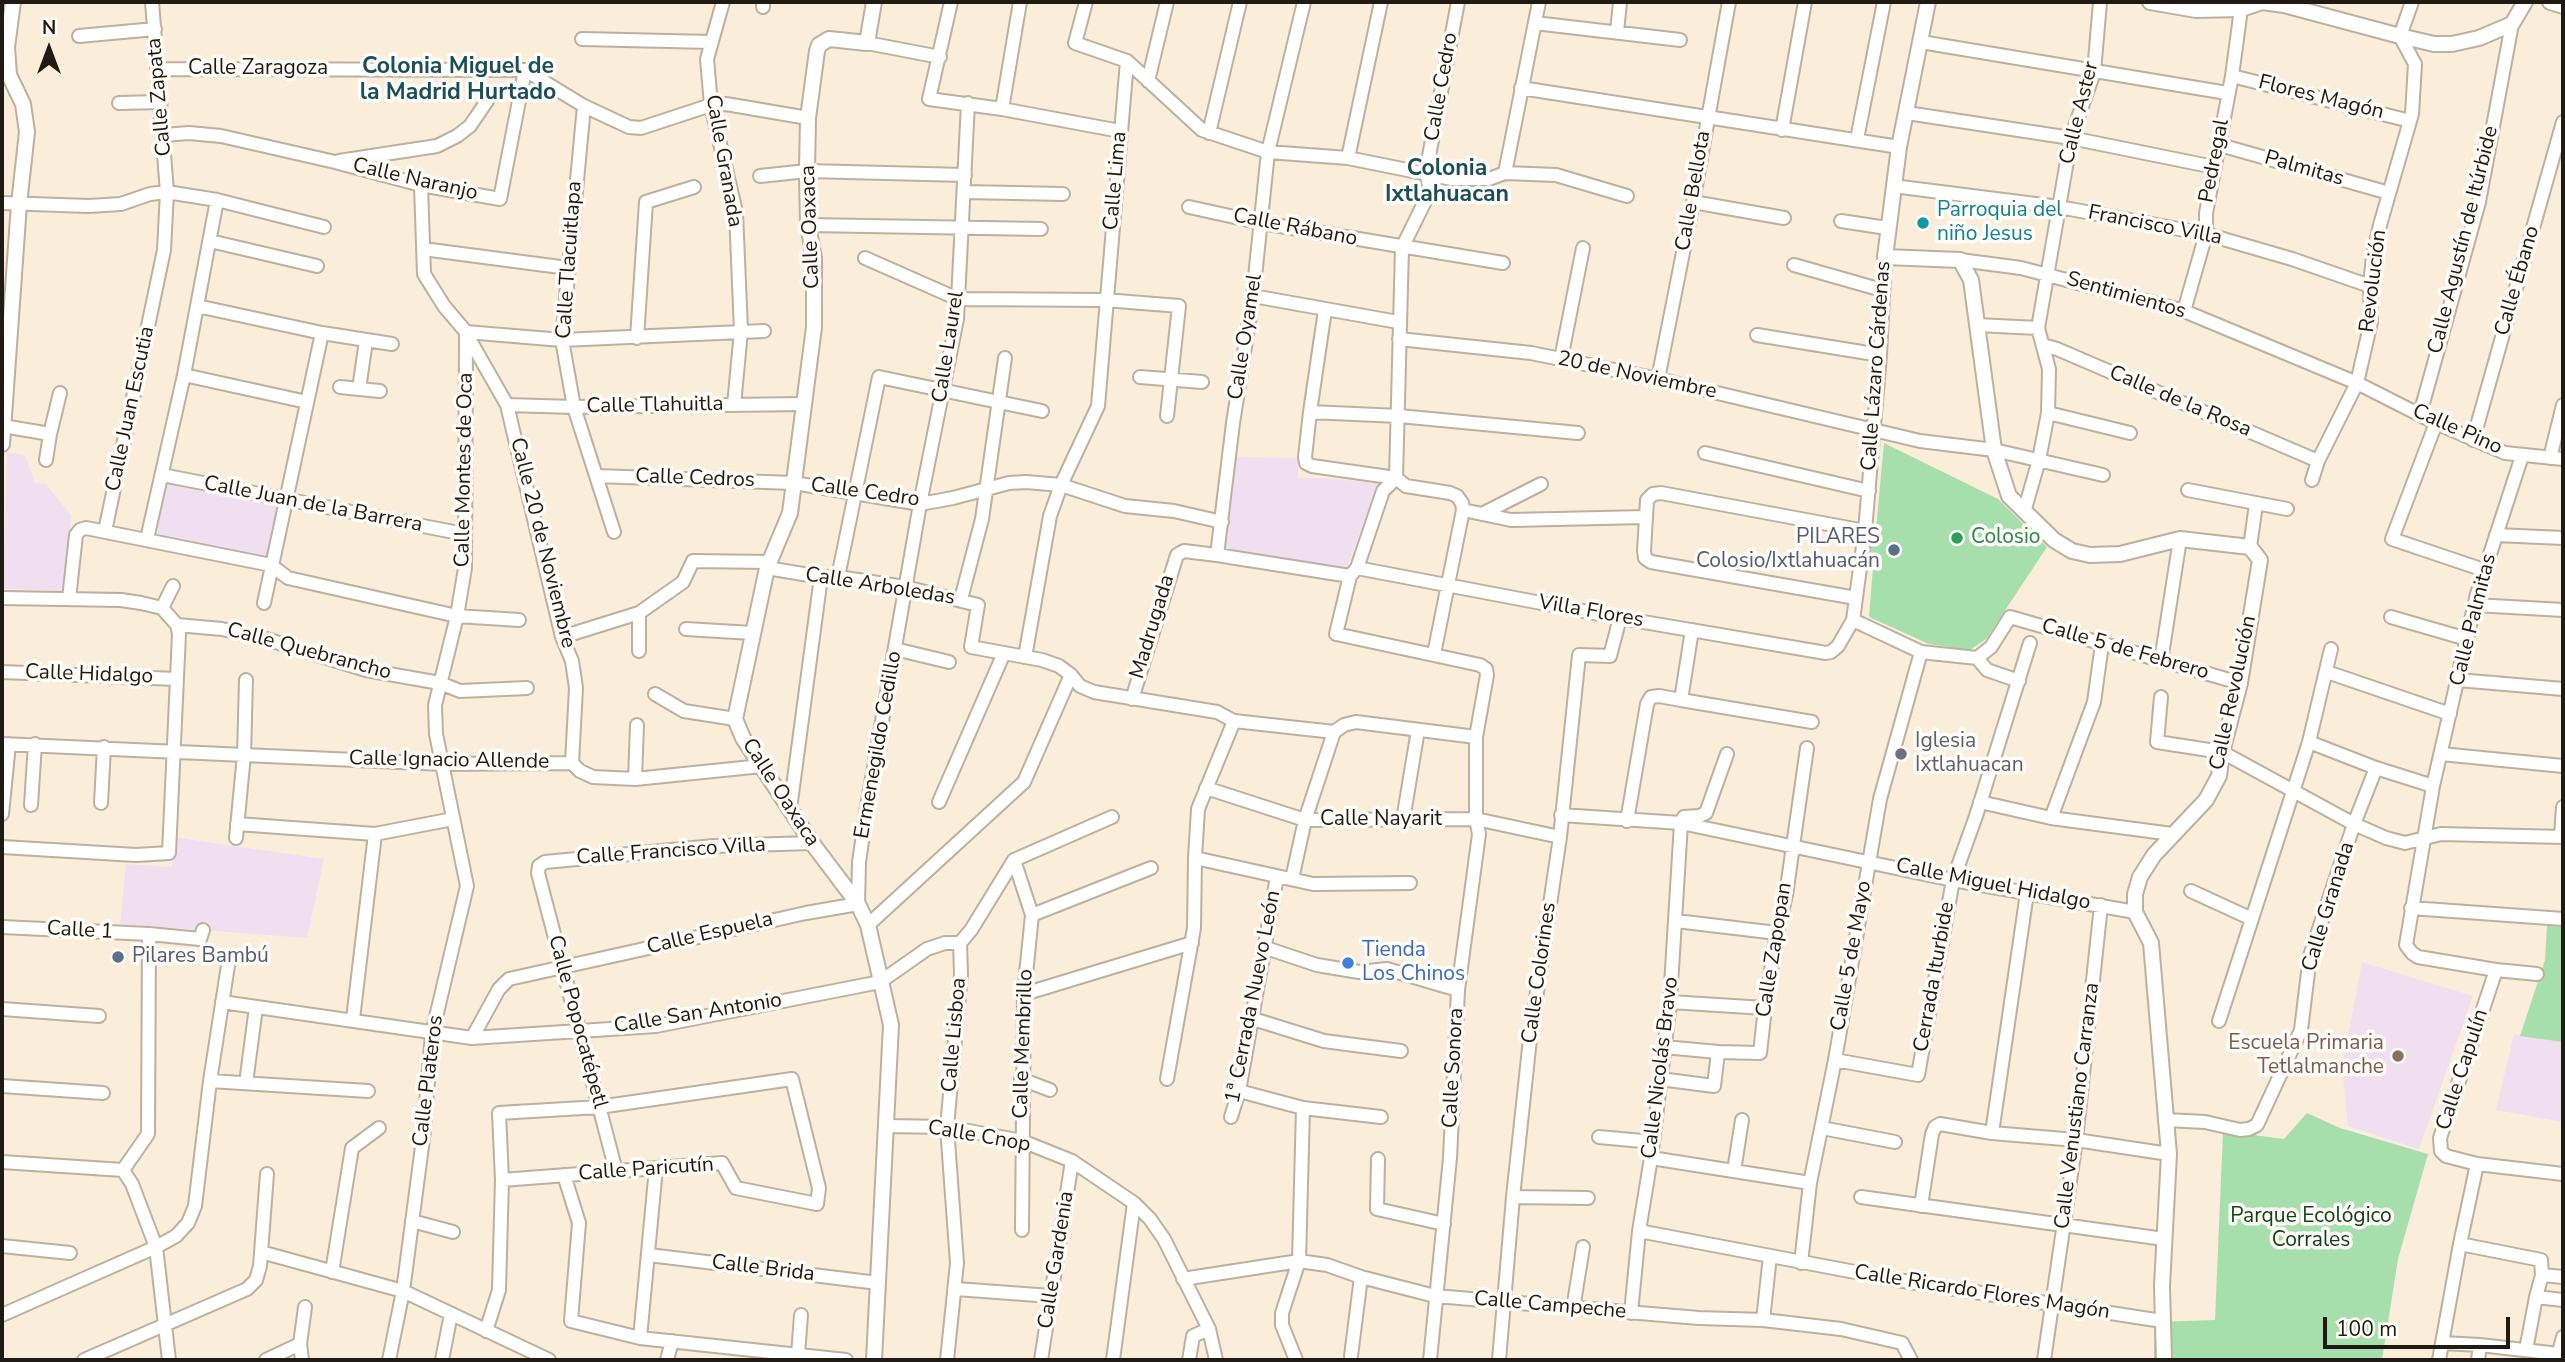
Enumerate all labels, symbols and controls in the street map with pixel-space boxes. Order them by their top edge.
north arrow [14,14,84,84]
text: N [42,15,56,41]
street label: Calle Cedro [1420,31,1464,143]
street label: Calle Zapata [142,37,178,157]
district label: Colonia Miguel de la Madrid Hurtado [360,53,556,107]
street label: Calle Zaragoza [188,56,328,82]
street label: Calle Aster [2055,59,2105,167]
street label: Flores Magón [2256,70,2386,126]
street label: Calle Granada [699,93,747,229]
street label: Pedregal [2195,117,2235,205]
street label: Calle Agustín de Itúrbide [2423,123,2505,357]
street label: Calle Bellota [1671,129,1717,253]
street label: Calle Lima [1099,130,1133,232]
street label: Palmitas [2261,146,2347,192]
street label: Calle Naranjo [350,153,480,207]
district label: Colonia Ixtlahuacan [1385,155,1509,209]
street label: Calle Oaxaca [796,165,826,289]
street label: Calle Tlacuitlapa [552,180,588,340]
place label: Parroquia del niño Jesus [1937,198,2063,248]
street label: Francisco Villa [2086,201,2224,251]
street label: Calle Rábano [1231,204,1359,252]
marker: Parroquia del niño Jesus [1915,215,1931,231]
street label: Calle Ébano [2490,223,2546,339]
street label: Revolución [2355,228,2393,334]
street label: Calle Lázaro Cárdenas [1857,260,1897,472]
street label: Sentimientos [2063,267,2189,325]
street label: Calle Oyamel [1224,272,1268,402]
street label: Calle Laurel [928,289,970,405]
street label: Calle Juan Escutia [101,324,161,494]
street label: 20 de Noviembre [1555,347,1719,405]
street label: Calle de la Rosa [2105,361,2255,443]
street label: Calle Montes de Oca [451,372,479,568]
street label: Calle Tlahuitla [586,392,724,420]
street label: Calle Pino [2408,399,2506,461]
street label: Calle 20 de Noviembre [504,435,580,651]
street label: Calle Cedros [635,464,755,494]
street label: Calle Juan de la Barrera [201,471,425,539]
street label: Calle Cedro [809,473,921,513]
place label: PILARES Colosio/Ixtlahuacán [1696,525,1880,575]
place label: Colosio [1971,525,2041,551]
marker: Colosio [1949,530,1965,546]
marker: PILARES Colosio/Ixtlahuacán [1886,542,1902,558]
street label: Calle Palmitas [2445,551,2503,689]
street label: Calle Arboledas [803,563,957,611]
street label: Madrugada [1125,572,1181,682]
street label: Villa Flores [1536,590,1646,634]
street label: Calle 5 de Febrero [2038,614,2212,686]
street label: Calle Revolución [2205,614,2263,772]
street label: Calle Quebrancho [224,618,394,686]
street label: Ermenegildo Cedillo [850,649,908,841]
street label: Calle Hidalgo [25,660,153,690]
place label: Iglesia Ixtlahuacan [1915,729,2024,779]
street label: Calle Oaxaca [736,734,824,852]
marker: Iglesia Ixtlahuacan [1893,746,1909,762]
street label: Calle Ignacio Allende [349,747,549,775]
street label: Calle Nayarit [1320,807,1442,833]
street label: Calle Francisco Villa [575,833,767,871]
street label: Calle Granada [2297,839,2361,975]
street label: Calle Miguel Hidalgo [1893,854,2093,916]
street label: Calle 5 de Mayo [1826,879,1878,1033]
street label: Calle Zapopan [1752,881,1798,1019]
street label: 1ª Cerrada Nuevo León [1221,888,1287,1106]
street label: Cerrada Iturbide [1909,900,1961,1054]
street label: Calle Colorines [1518,901,1562,1045]
street label: Calle Espuela [645,907,775,961]
street label: Calle 1 [46,917,114,945]
street label: Calle Popocatépetl [542,933,612,1111]
place label: Tienda Los Chinos [1362,938,1465,988]
place label: Pilares Bambú [132,944,269,970]
marker: Pilares Bambú [110,949,126,965]
marker: Tienda Los Chinos [1340,955,1356,971]
street label: Calle Membrillo [1009,969,1039,1119]
street label: Calle Nicolás Bravo [1637,976,1685,1160]
street label: Calle Lisboa [937,977,973,1093]
street label: Calle Venustiano Carranza [2050,981,2106,1231]
street label: Calle San Antonio [612,988,784,1040]
street label: Calle Capulín [2432,1006,2494,1134]
street label: Calle Sonora [1438,1007,1470,1129]
street label: Calle Plateros [408,1014,450,1148]
place label: Escuela Primaria Tetlalmanche [2228,1031,2384,1081]
marker: Escuela Primaria Tetlalmanche [2390,1048,2406,1064]
street label: Calle Cnop [926,1116,1032,1158]
street label: Calle Paricutín [577,1153,715,1187]
street label: Calle Gardenia [1034,1189,1080,1331]
park label: Parque Ecológico Corrales [2230,1204,2392,1254]
street label: Calle Brida [710,1250,816,1288]
street label: Calle Ricardo Flores Magón [1852,1260,2112,1326]
street label: Calle Campeche [1473,1287,1627,1325]
scale bar [2327,1302,2514,1346]
text: 100 m [2336,1315,2397,1343]

